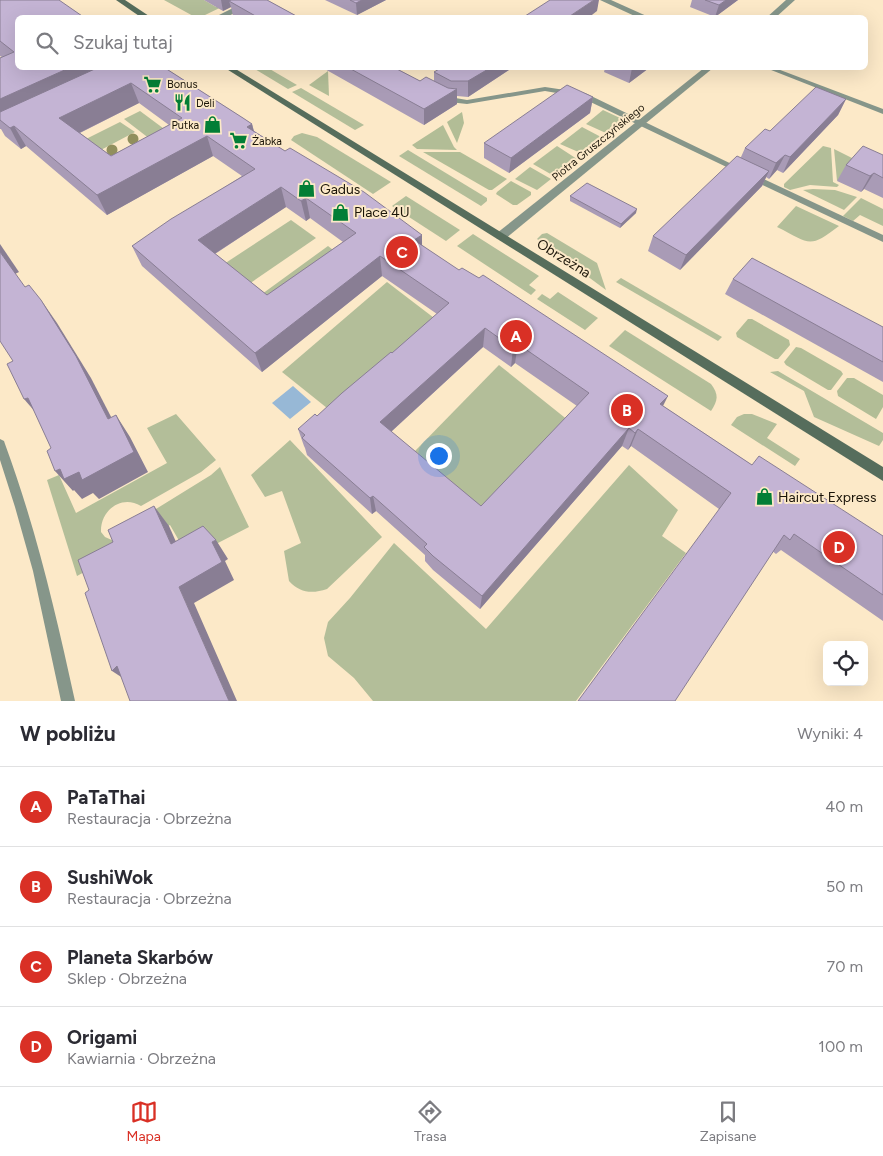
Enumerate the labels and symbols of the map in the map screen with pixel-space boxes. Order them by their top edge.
supermarket icon: Bonus [143,74,163,94]
place label: Bonus [167,78,198,91]
restaurant icon: Deli [172,93,192,113]
place label: Deli [196,97,215,110]
street label: Piotra Gruszczyńskiego [549,101,647,184]
shop icon: Putka [203,115,223,135]
place label: Putka [172,119,199,132]
supermarket icon: Żabka [228,131,248,151]
place label: Żabka [252,135,282,148]
shop icon: Gadus [296,179,316,199]
place label: Gadus [320,181,360,198]
shop icon: Place 4U [330,202,350,222]
place label: Place 4U [354,204,410,221]
pin: C [386,233,418,271]
street label: Obrzeżna [534,235,594,282]
pin: A [500,317,532,355]
pin: B [611,391,643,429]
your location [426,443,452,469]
shop icon: Haircut Express [754,487,774,507]
place label: Haircut Express [778,489,876,506]
pin: D [823,528,855,566]

